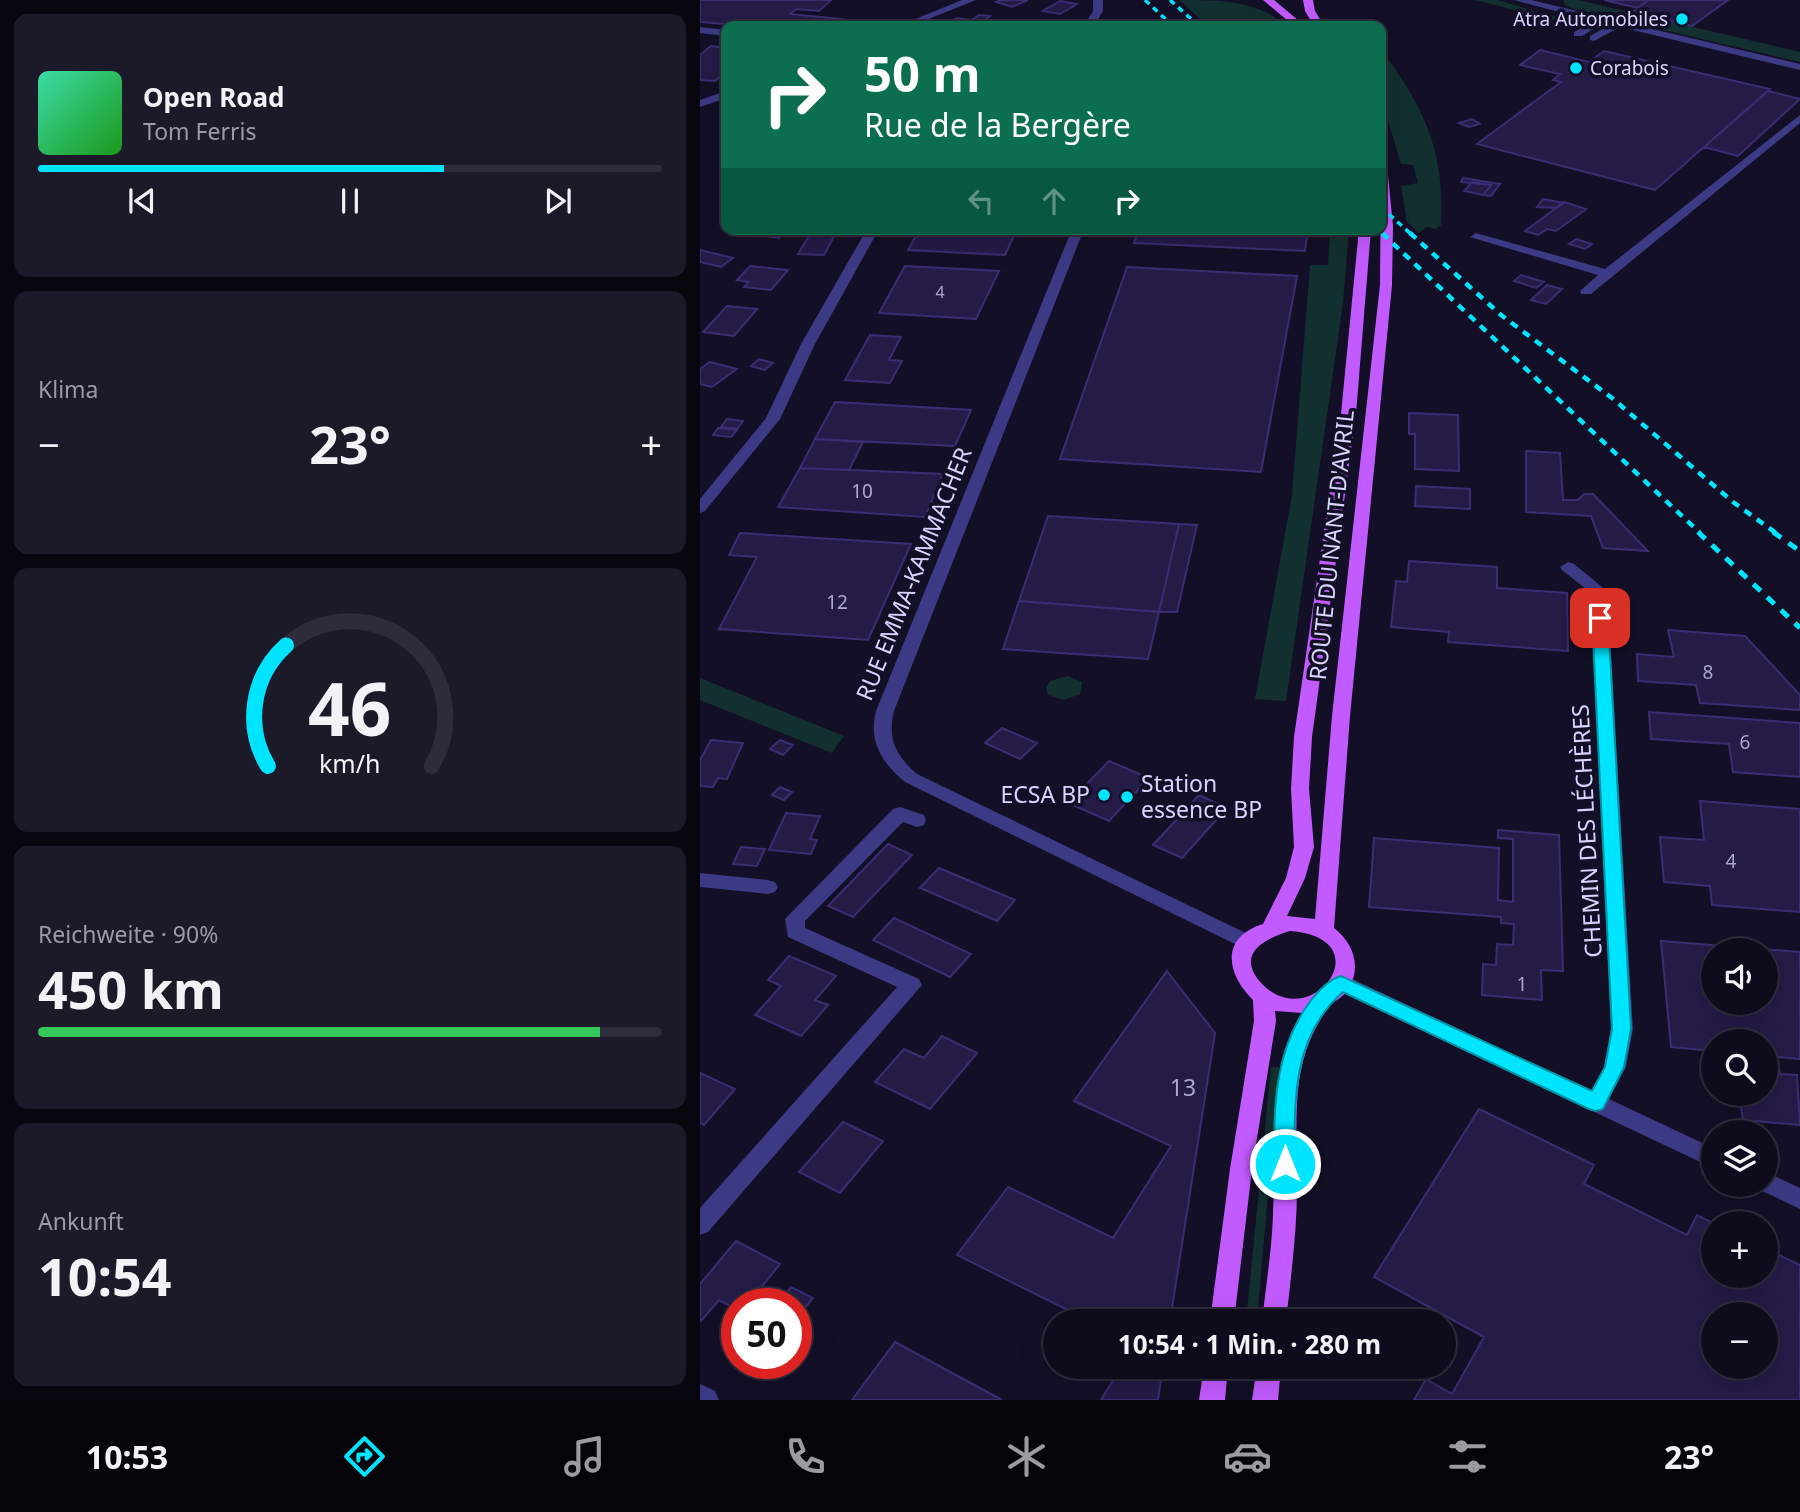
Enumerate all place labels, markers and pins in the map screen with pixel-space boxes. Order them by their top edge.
place label: Atra Automobiles [1513,6,1668,32]
marker: Atra Automobiles [1674,11,1690,27]
place label: Corabois [1590,55,1669,81]
marker: Corabois [1568,60,1584,76]
pin [1570,588,1630,648]
place label: Station essence BP [1141,767,1262,825]
place label: ECSA BP [1001,778,1090,810]
marker: ECSA BP [1096,787,1112,803]
marker: Station essence BP [1119,789,1135,805]

